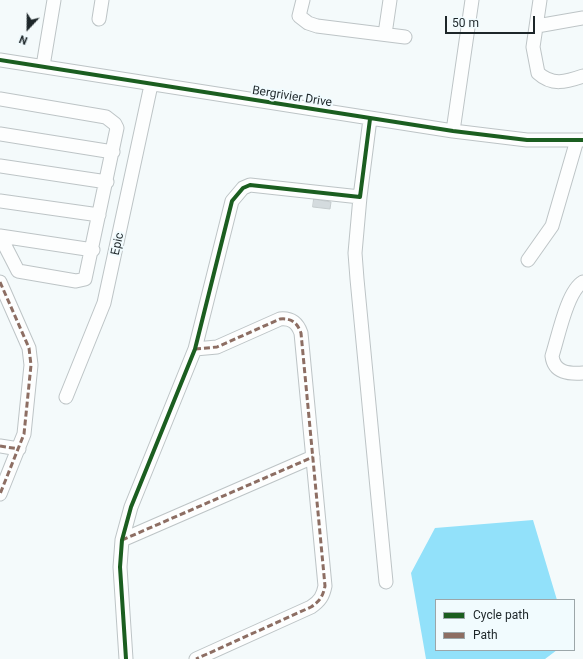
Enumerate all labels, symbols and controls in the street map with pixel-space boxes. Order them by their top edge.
north arrow [8,8,48,48]
scale bar [447,8,537,34]
text: 50 m [452,16,479,30]
text: N [17,32,29,47]
street label: Bergrivier Drive [251,84,333,110]
street label: Epic [109,231,127,257]
legend [435,599,575,651]
text: Cycle path [473,608,529,622]
text: Path [473,628,498,642]

